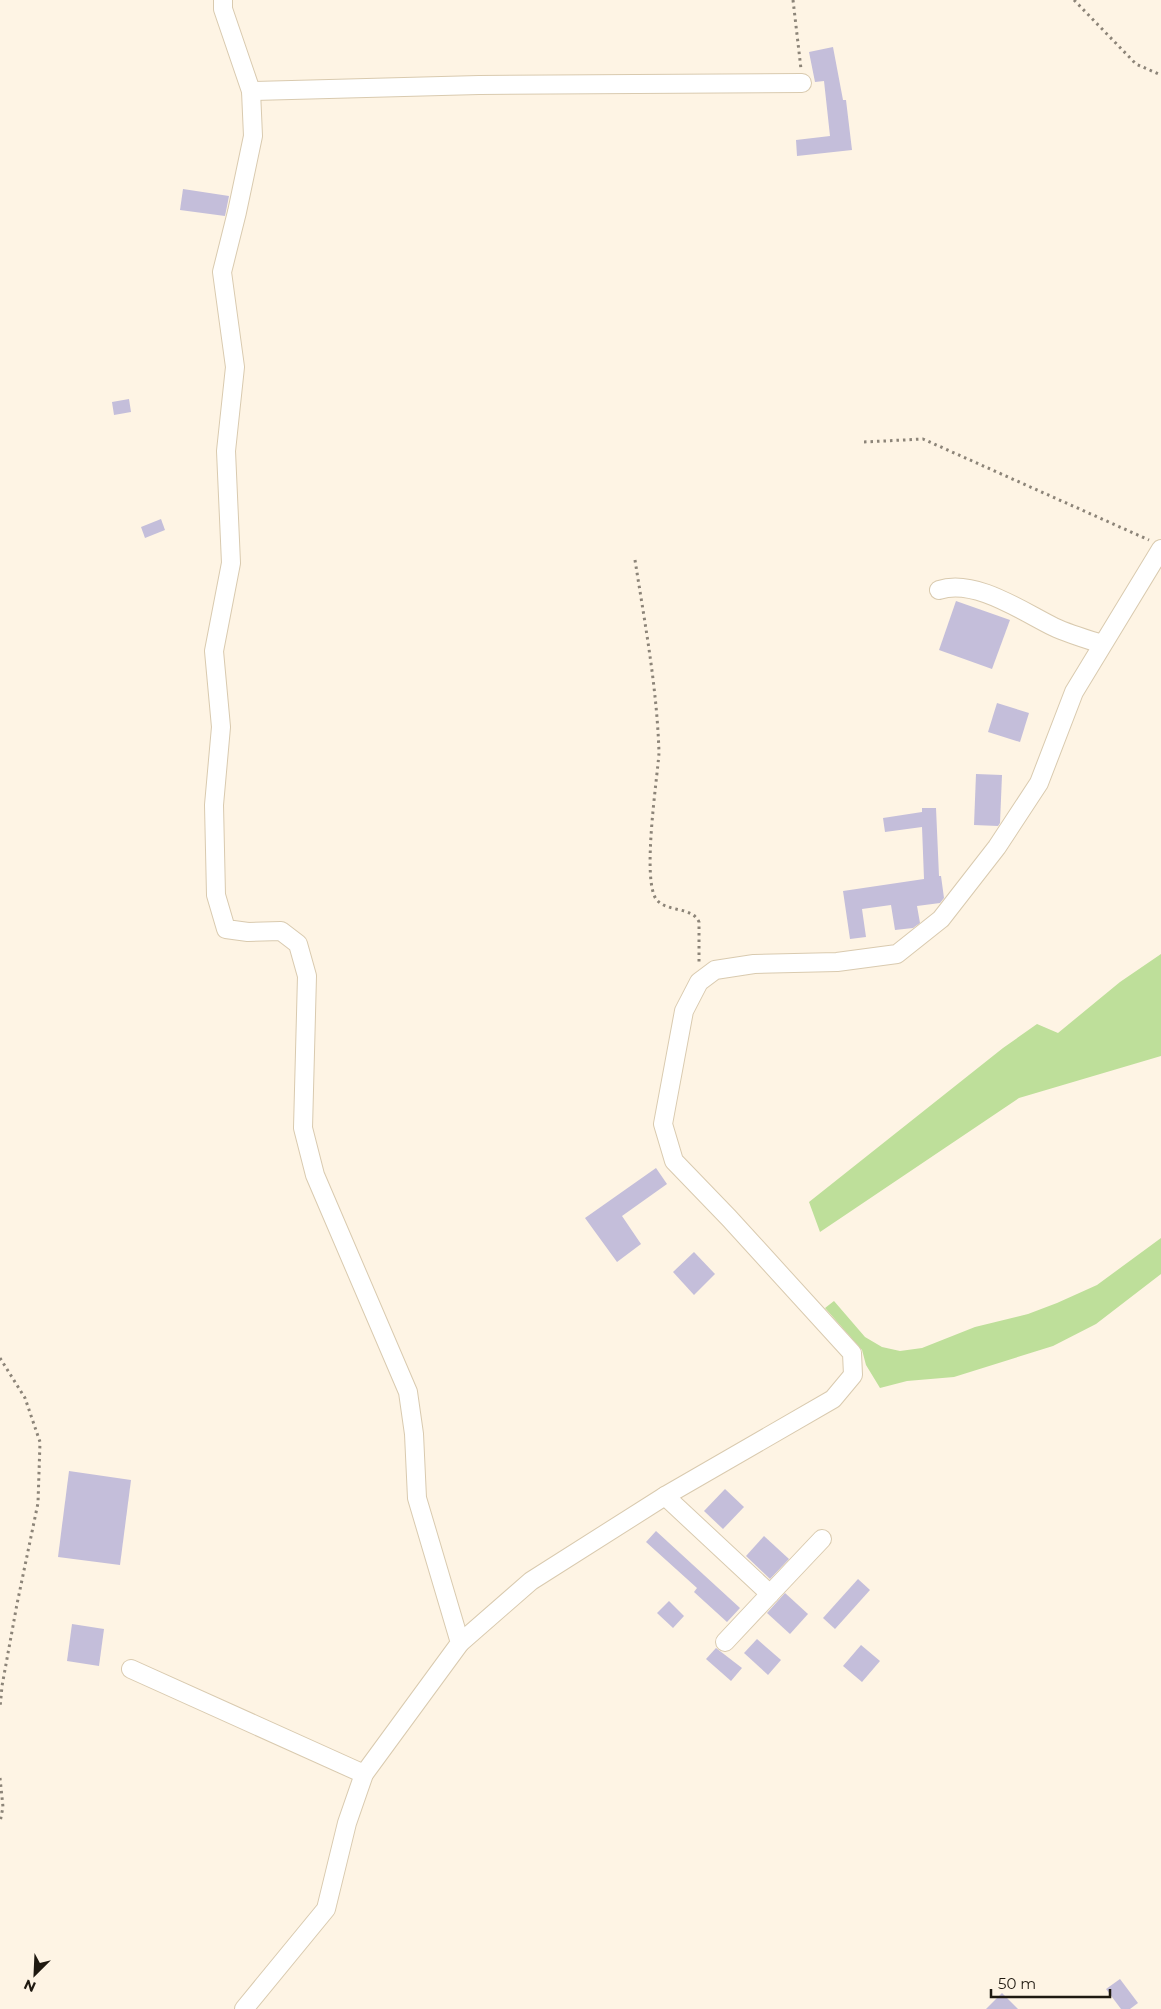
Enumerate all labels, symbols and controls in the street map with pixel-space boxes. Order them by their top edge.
north arrow [10,1949,60,1999]
scale bar [991,1966,1110,1998]
text: 50 m [998,1974,1036,1993]
text: N [21,1975,39,1996]

